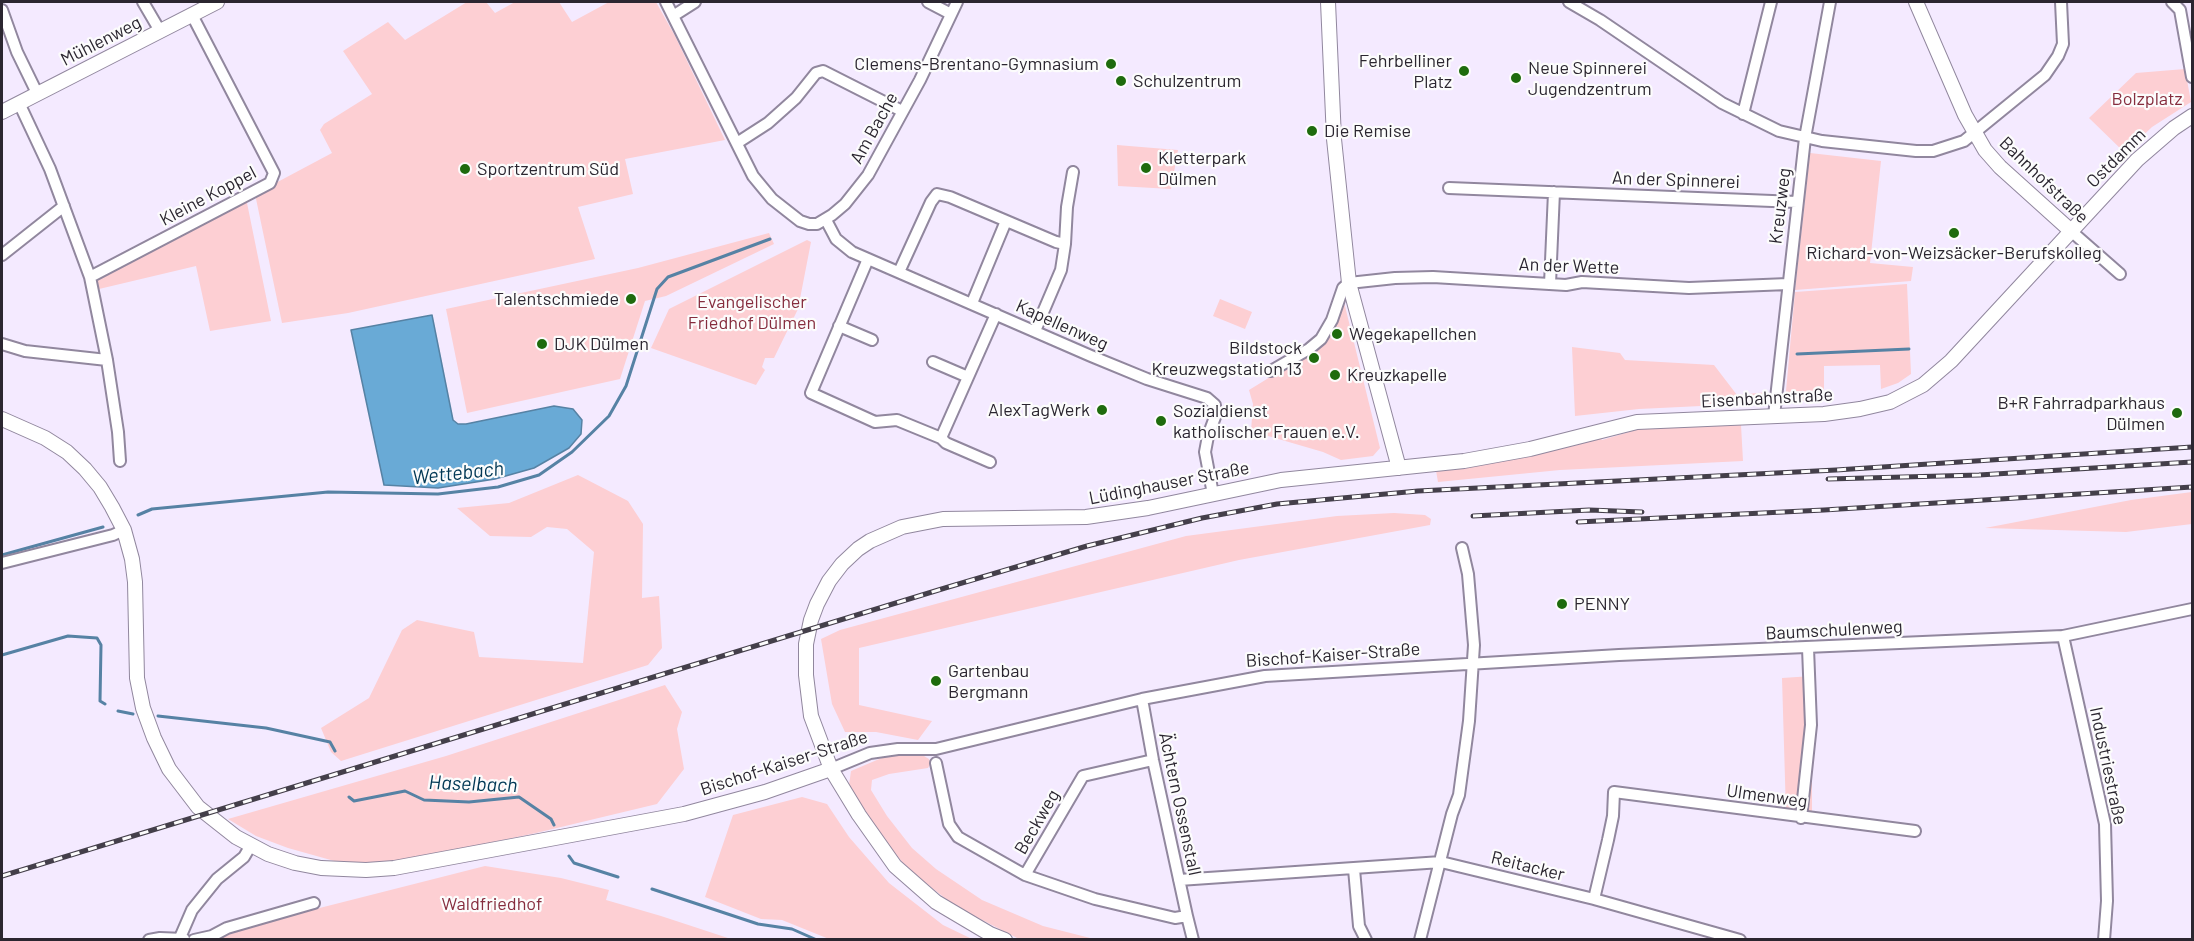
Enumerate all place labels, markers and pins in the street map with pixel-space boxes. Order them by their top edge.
place label: Fehrbelliner Platz [1359,50,1452,92]
place label: Clemens-Brentano-Gymnasium [854,53,1099,75]
marker: Clemens-Brentano-Gymnasium [1104,57,1118,71]
place label: Neue Spinnerei Jugendzentrum [1528,57,1652,100]
marker: Fehrbelliner Platz [1457,64,1471,78]
place label: Schulzentrum [1133,70,1241,92]
marker: Neue Spinnerei Jugendzentrum [1509,71,1523,85]
marker: Schulzentrum [1114,74,1128,88]
place label: Die Remise [1324,120,1411,142]
marker: Die Remise [1305,124,1319,138]
place label: Kletterpark Dülmen [1158,147,1246,190]
place label: Sportzentrum Süd [477,158,619,180]
marker: Kletterpark Dülmen [1139,161,1153,175]
marker: Sportzentrum Süd [458,162,472,176]
marker: Richard-von-Weizsäcker-Berufskolleg [1947,226,1961,240]
place label: Richard-von-Weizsäcker-Berufskolleg [1806,242,2102,264]
place label: Talentschmiede [494,288,619,310]
marker: Talentschmiede [624,292,638,306]
place label: Wegekapellchen [1349,323,1477,345]
marker: Wegekapellchen [1330,327,1344,341]
place label: DJK Dülmen [554,333,649,355]
marker: DJK Dülmen [535,337,549,351]
place label: Bildstock Kreuzwegstation 13 [1151,337,1302,380]
marker: Bildstock Kreuzwegstation 13 [1307,351,1321,365]
place label: Kreuzkapelle [1347,364,1447,386]
marker: Kreuzkapelle [1328,368,1342,382]
place label: B+R Fahrradparkhaus Dülmen [1998,392,2165,434]
place label: AlexTagWerk [988,399,1090,421]
place label: Sozialdienst katholischer Frauen e.V. [1173,400,1360,442]
marker: AlexTagWerk [1095,403,1109,417]
marker: B+R Fahrradparkhaus Dülmen [2170,406,2184,420]
marker: Sozialdienst katholischer Frauen e.V. [1154,414,1168,428]
place label: PENNY [1574,593,1630,615]
marker: PENNY [1555,597,1569,611]
place label: Gartenbau Bergmann [948,660,1029,702]
marker: Gartenbau Bergmann [929,674,943,688]

